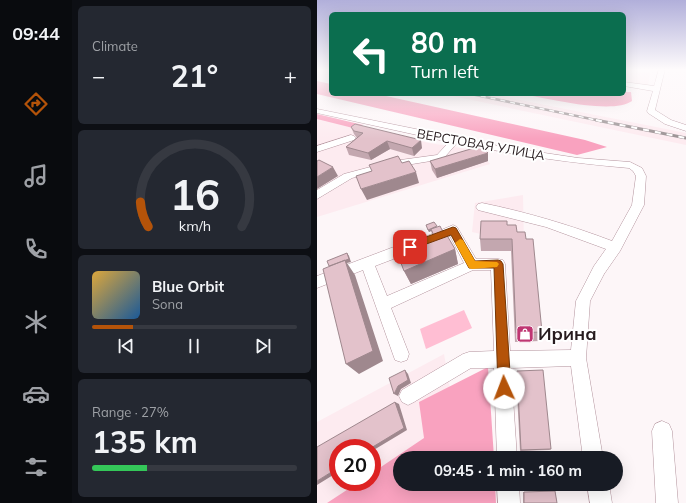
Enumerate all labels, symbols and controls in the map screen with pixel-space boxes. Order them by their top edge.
text: 09:44 [12,22,60,45]
text: 80 m [411,25,477,60]
icon: left [345,28,397,80]
text: Climate [92,38,138,54]
text: 21° [171,57,218,95]
text: Turn left [411,60,479,83]
text: − [92,62,105,90]
text: + [284,62,297,90]
icon: directions [22,90,50,118]
street label: ВЕРСТОВАЯ УЛИЦА [416,125,547,163]
icon: music [22,162,50,190]
text: 16 [170,168,219,220]
text: km/h [178,217,211,235]
pin [393,230,427,264]
icon: phone [22,235,50,263]
icon: arrive [399,236,421,258]
text: Blue Orbit [152,277,224,296]
text: Sona [152,296,183,312]
icon: climate [22,308,50,336]
place label: Ирина [538,322,597,345]
shop icon: Ирина [515,324,535,344]
icon: previous [115,335,137,357]
icon: pause [183,335,205,357]
icon: next [252,335,274,357]
position arrow [483,367,525,409]
icon: car [22,380,50,408]
text: Range · 27% [92,404,169,420]
text: 135 km [92,423,198,461]
speed limit sign: 20 [329,439,381,491]
icon: filters [22,453,50,481]
text: 09:45 · 1 min · 160 m [434,461,582,480]

